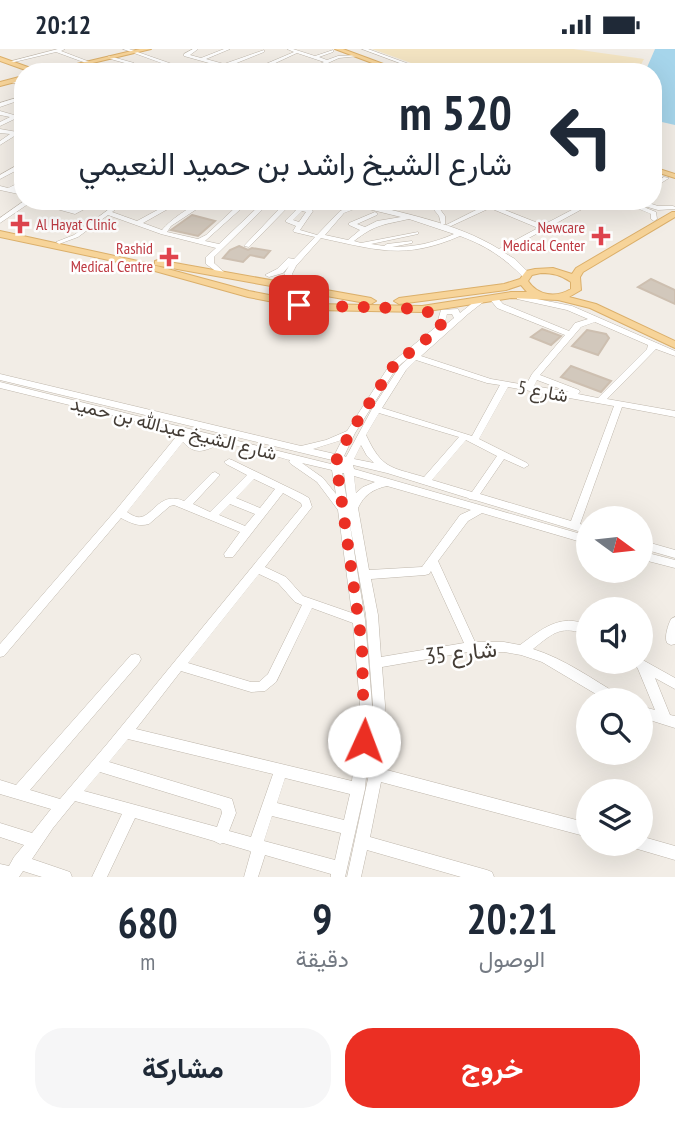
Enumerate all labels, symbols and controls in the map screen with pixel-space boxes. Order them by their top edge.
text: 20:12 [35,8,91,41]
text: 520 m [399,80,512,144]
icon: left [536,91,627,182]
text: شارع الشيخ راشد بن حميد النعيمي [78,142,512,184]
marker: Al Hayat Clinic [10,214,30,234]
place label: Al Hayat Clinic [36,214,117,234]
place label: Newcare Medical Center [503,217,586,255]
marker: Newcare Medical Center [591,226,611,246]
place label: Rashid Medical Centre [71,238,153,276]
marker: Rashid Medical Centre [159,247,179,267]
pin [269,275,329,335]
icon: arrive [280,286,318,324]
street label: شارع 5 [516,375,570,408]
street label: شارع الشيخ عبدالله بن حميد [68,391,280,467]
north arrow [576,506,653,583]
map controls [576,506,653,856]
button: sound [576,597,653,674]
street label: شارع 35 [424,634,498,672]
button: search [576,688,653,765]
position arrow [327,704,401,778]
button: layers [576,779,653,856]
text: 9 [312,891,332,946]
text: 20:21 [466,891,557,946]
text: 680 [118,895,178,950]
text: دقيقة [296,944,349,973]
text: الوصول [479,944,545,973]
text: m [140,947,155,976]
button: مشاركة [35,1028,331,1108]
button: خروج [345,1028,640,1108]

